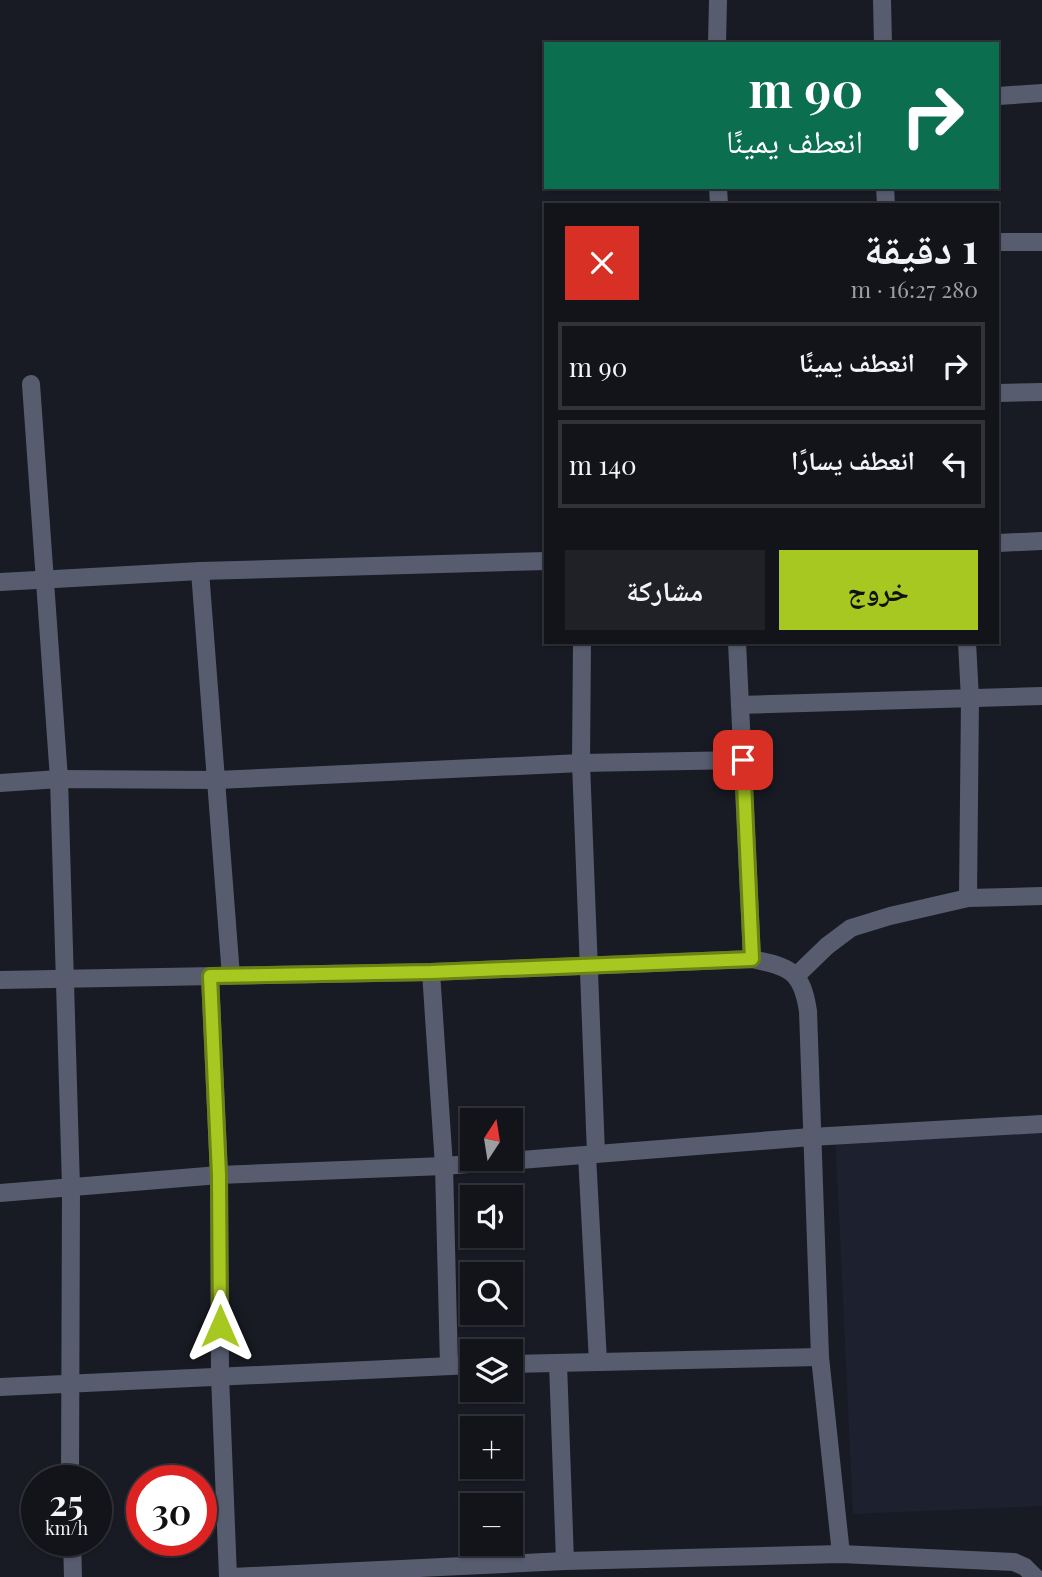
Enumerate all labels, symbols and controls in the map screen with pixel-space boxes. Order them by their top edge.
text: 90 m [749,55,863,120]
icon: right [887,70,978,161]
text: انعطف يمينًا [726,118,863,161]
text: 1 دقيقة [864,219,978,275]
button: close [565,226,639,300]
text: 280 m · 16:27 [851,273,978,304]
text: انعطف يمينًا [799,344,915,379]
icon: right [936,347,974,385]
text: 90 m [569,349,627,384]
text: انعطف يسارًا [791,442,915,477]
icon: left [936,445,974,483]
text: 140 m [569,447,637,482]
button: مشاركة [565,550,765,630]
button: خروج [779,550,978,630]
pin [713,730,773,790]
icon: arrive [724,741,762,779]
north arrow [460,1108,523,1171]
map controls [460,1108,523,1556]
button: sound [460,1185,523,1248]
button: search [460,1262,523,1325]
position arrow [183,1289,257,1363]
button: layers [460,1339,523,1402]
button: + [460,1416,523,1479]
speed limit sign: 30 [126,1465,217,1556]
text: 25 [49,1478,84,1525]
button: − [460,1493,523,1556]
text: km/h [45,1516,88,1540]

